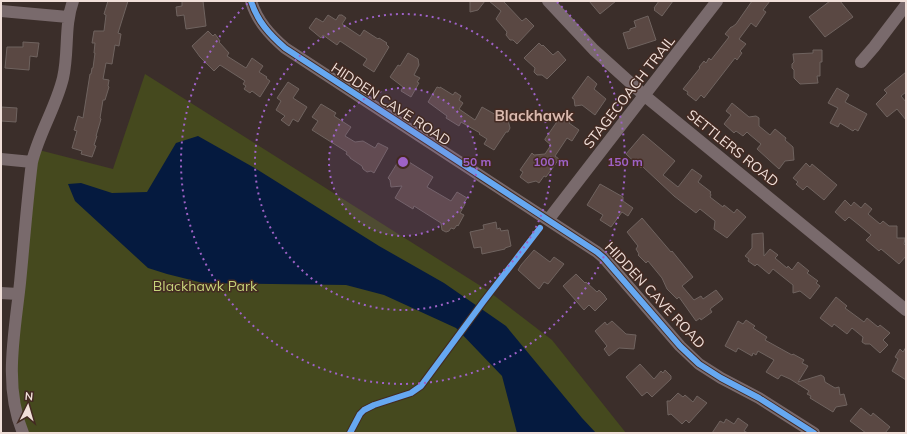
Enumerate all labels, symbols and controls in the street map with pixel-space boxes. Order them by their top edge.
street label: STAGECOACH TRAIL [579,32,679,152]
street label: HIDDEN CAVE ROAD [328,59,454,149]
district label: Blackhawk [494,106,574,125]
street label: SETTLERS ROAD [684,106,782,190]
text: 50 m [463,154,491,169]
text: 100 m [533,154,569,169]
text: 150 m [607,154,643,169]
centre of rings [396,155,410,169]
street label: HIDDEN CAVE ROAD [601,238,709,352]
park label: Blackhawk Park [153,277,258,295]
north arrow [8,386,48,426]
text: N [24,389,34,403]

